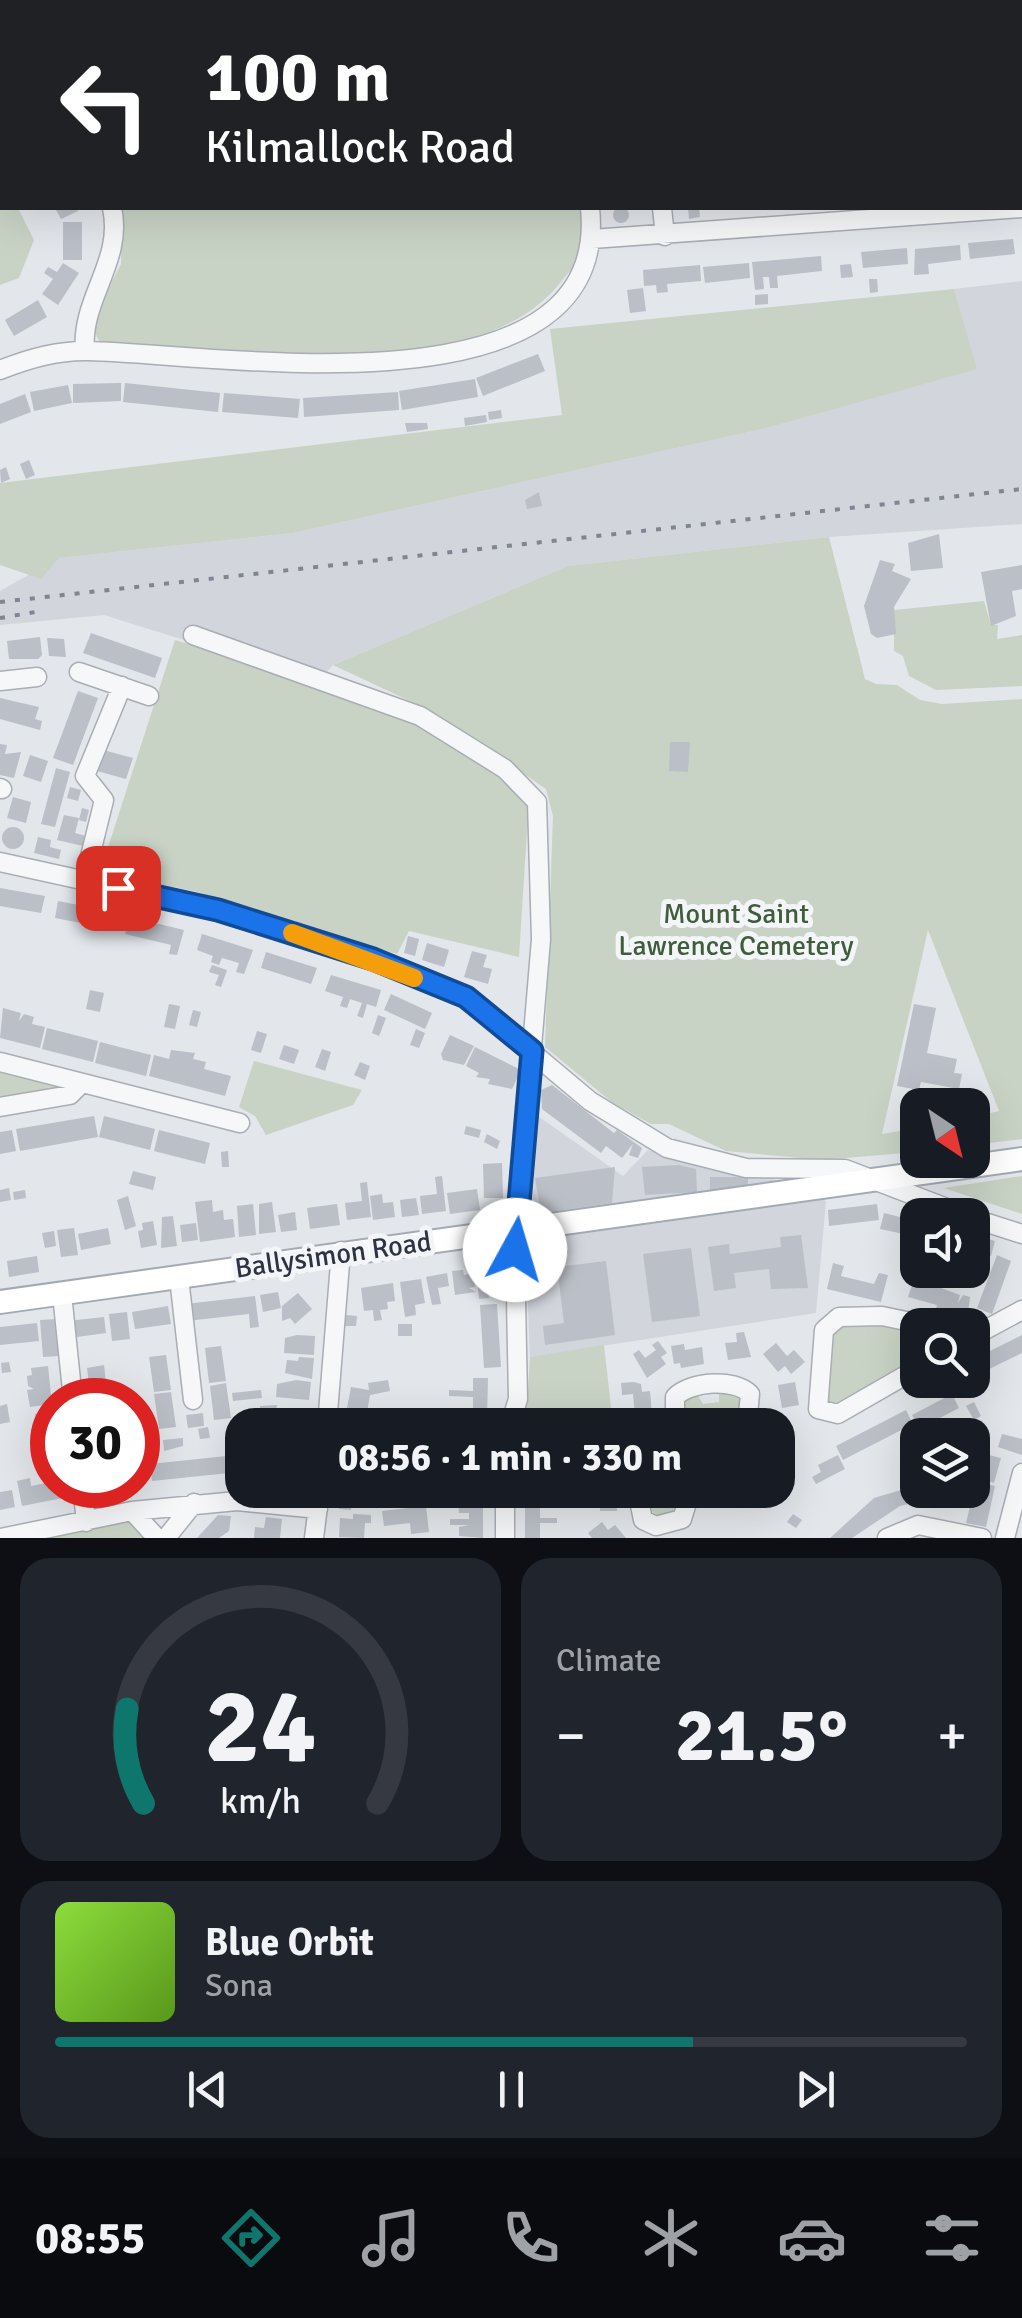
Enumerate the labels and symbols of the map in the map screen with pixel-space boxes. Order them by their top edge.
pin [76,846,161,931]
park label: Mount Saint Lawrence Cemetery [618,897,854,963]
north arrow [900,1088,990,1178]
position arrow [463,1198,567,1302]
street label: Ballysimon Road [233,1224,433,1286]
speed limit sign: 30 [30,1378,160,1508]

